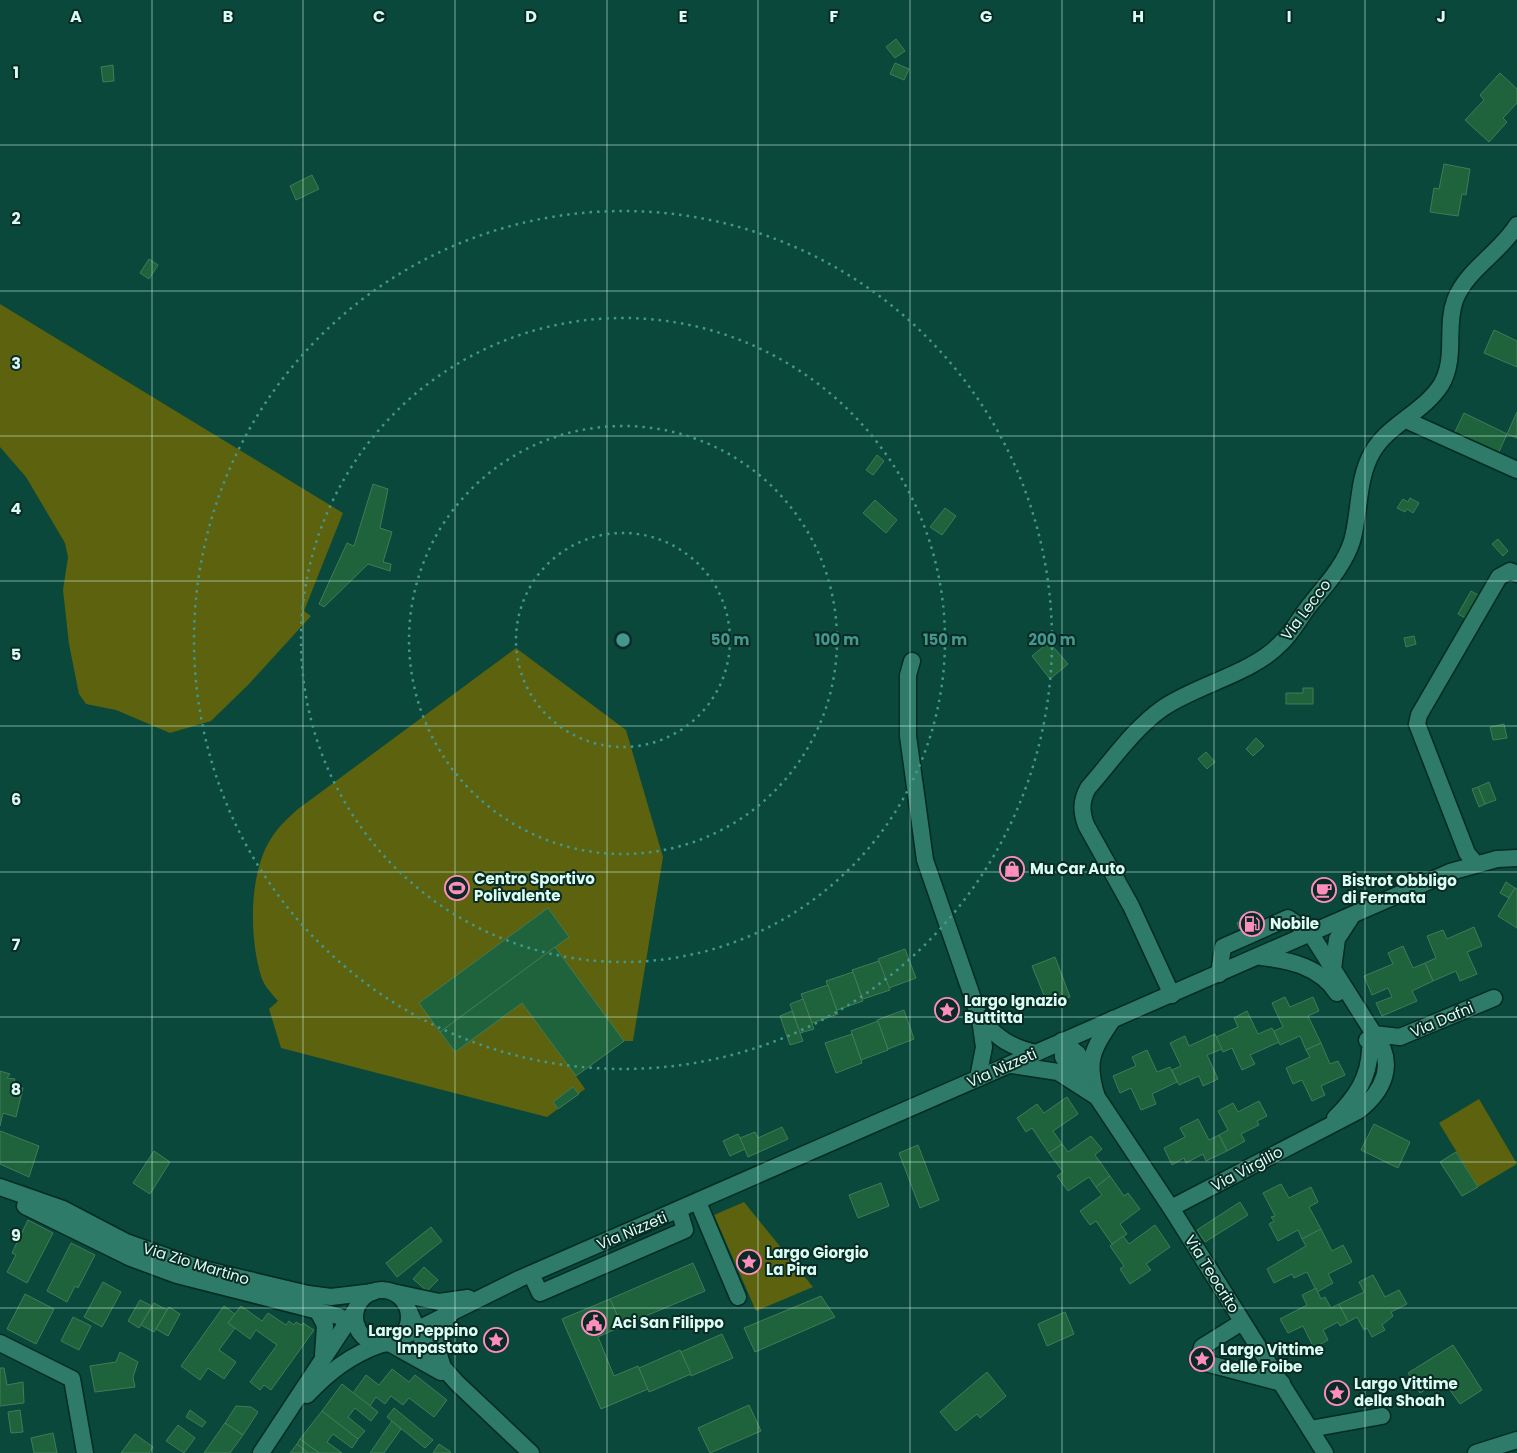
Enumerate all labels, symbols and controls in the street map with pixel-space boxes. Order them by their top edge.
text: A [70,5,82,28]
text: B [223,5,233,28]
text: C [373,5,385,28]
text: D [525,5,537,28]
text: E [679,5,687,28]
text: F [830,5,839,28]
text: G [980,5,992,28]
text: H [1132,5,1144,28]
text: I [1287,5,1291,28]
text: J [1436,5,1446,28]
text: 1 [13,61,19,84]
text: 2 [11,207,21,230]
text: 3 [11,352,21,375]
text: 4 [11,497,22,520]
street label: Via Lecco [1276,575,1336,645]
text: 50 m [711,629,749,650]
text: 100 m [815,629,859,650]
text: 150 m [923,629,967,650]
text: 200 m [1028,629,1076,650]
centre of rings [614,631,632,649]
text: 5 [11,643,21,666]
text: 6 [11,788,21,811]
shop icon: Mu Car Auto [999,856,1025,882]
place label: Mu Car Auto [1030,858,1126,879]
place label: Centro Sportivo Polivalente [474,868,595,906]
place label: Bistrot Obbligo di Fermata [1342,870,1457,908]
sports icon: Centro Sportivo Polivalente [444,875,470,901]
cafe icon: Bistrot Obbligo di Fermata [1311,877,1337,903]
fuel station icon: Nobile [1239,911,1265,937]
place label: Nobile [1270,913,1319,934]
text: 7 [12,933,21,956]
place label: Largo Ignazio Buttitta [964,990,1067,1028]
place icon: Largo Ignazio Buttitta [934,997,960,1023]
street label: Via Dafni [1407,997,1477,1042]
street label: Via Nizzeti [964,1043,1040,1092]
text: 8 [11,1078,21,1101]
street label: Via Virgilio [1207,1141,1286,1196]
street label: Via Nizzeti [593,1206,670,1255]
text: 9 [11,1224,21,1247]
street label: Via Teocrito [1180,1231,1245,1317]
street label: Via Zio Martino [140,1237,252,1290]
place label: Largo Giorgio La Pira [766,1242,869,1280]
place icon: Largo Giorgio La Pira [736,1249,762,1275]
public building icon: Aci San Filippo [581,1310,607,1336]
place label: Aci San Filippo [612,1312,724,1333]
place label: Largo Peppino Impastato [368,1320,478,1358]
place icon: Largo Peppino Impastato [483,1327,509,1353]
place label: Largo Vittime delle Foibe [1220,1339,1324,1377]
place icon: Largo Vittime delle Foibe [1189,1346,1215,1372]
place label: Largo Vittime della Shoah [1354,1373,1458,1411]
place icon: Largo Vittime della Shoah [1324,1380,1350,1406]

